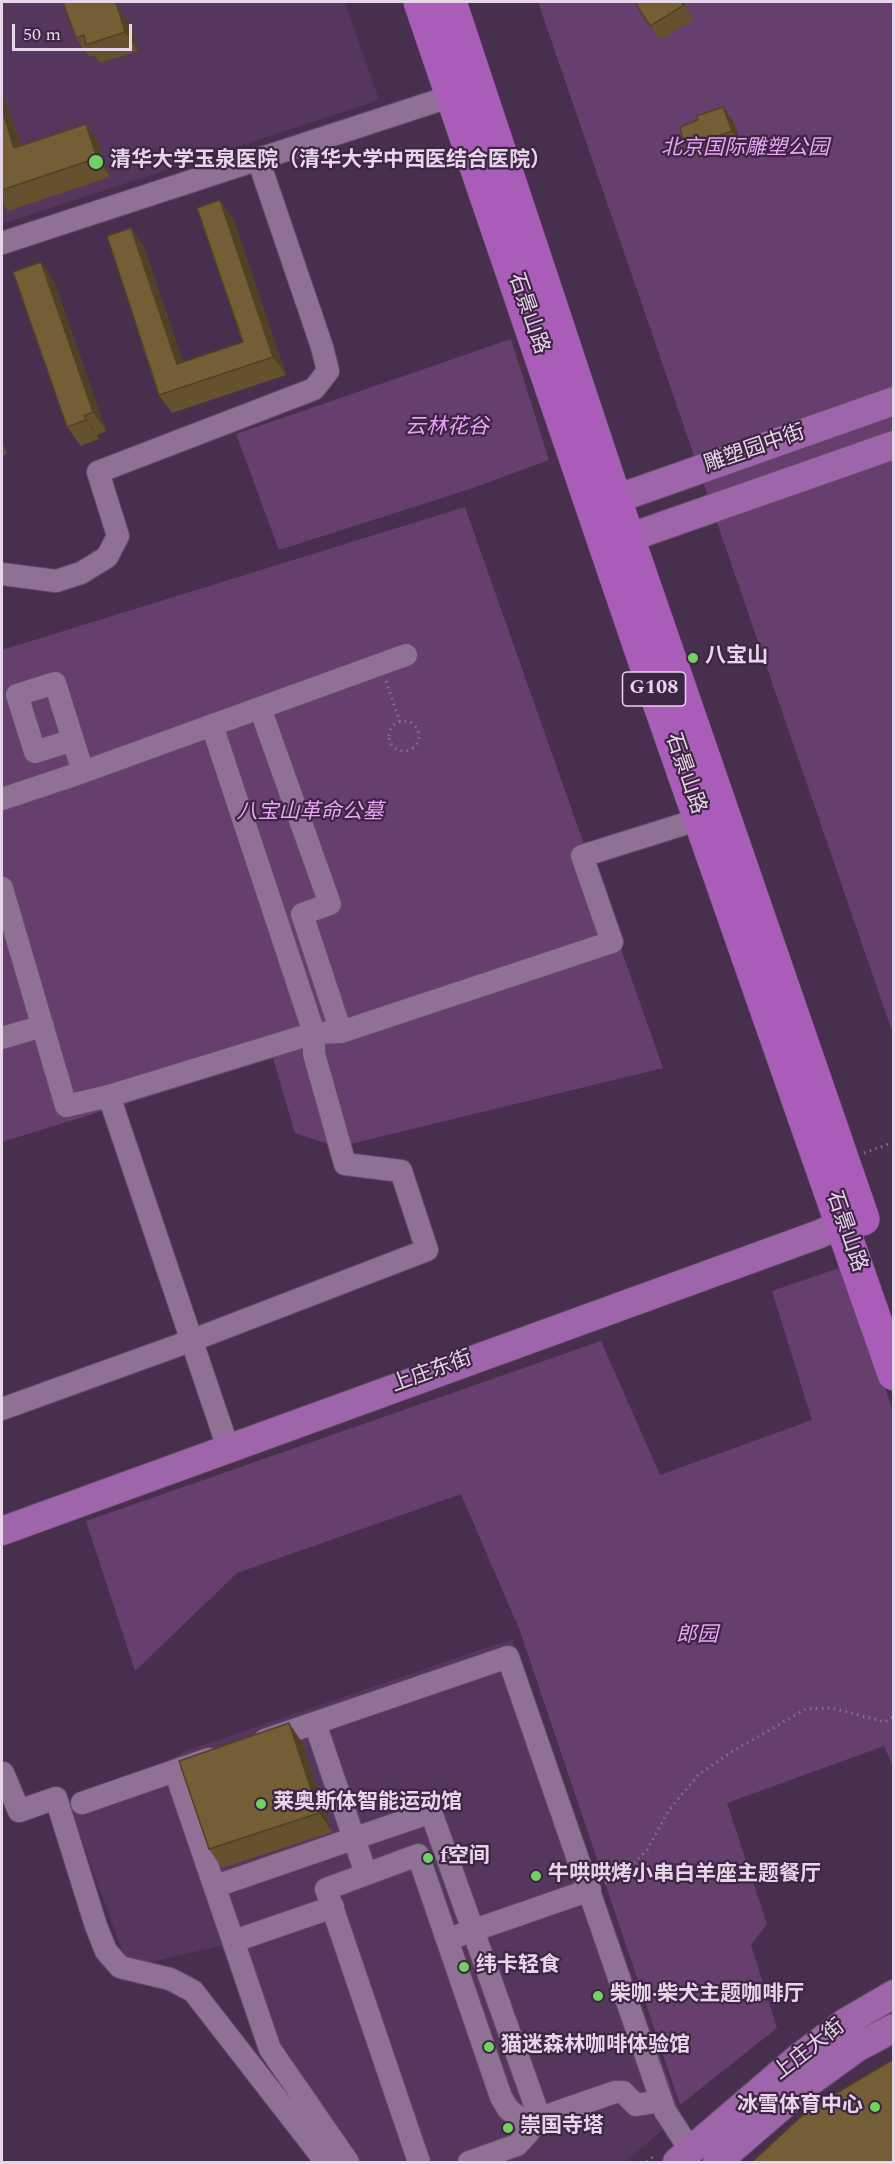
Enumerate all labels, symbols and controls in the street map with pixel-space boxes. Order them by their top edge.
scale bar [15,12,135,50]
text: 50 m [23,21,61,48]
park label: 北京国际雕塑公园 [661,137,829,163]
place label: 清华大学玉泉医院（清华大学中西医结合医院） [110,149,551,175]
marker: 清华大学玉泉医院（清华大学中西医结合医院） [87,153,105,171]
street label: 石景山路 [501,270,553,358]
park label: 云林花谷 [405,416,489,442]
street label: 雕塑园中街 [701,421,809,479]
place label: 八宝山 [705,645,768,671]
marker: 八宝山 [686,651,700,665]
road number: G108 [622,672,686,706]
street label: 石景山路 [658,730,710,818]
park label: 八宝山革命公墓 [237,801,383,827]
street label: 石景山路 [819,1188,871,1276]
street label: 上庄东街 [388,1347,476,1399]
park label: 郎园 [676,1624,718,1650]
place label: 莱奥斯体智能运动馆 [273,1791,462,1817]
marker: 莱奥斯体智能运动馆 [254,1797,268,1811]
place label: f空间 [440,1845,490,1871]
marker: f空间 [421,1851,435,1865]
place label: 牛哄哄烤小串白羊座主题餐厅 [548,1863,821,1889]
marker: 牛哄哄烤小串白羊座主题餐厅 [529,1869,543,1883]
place label: 纬卡轻食 [476,1954,560,1980]
marker: 纬卡轻食 [457,1960,471,1974]
place label: 柴咖·柴犬主题咖啡厅 [610,1983,804,2009]
marker: 柴咖·柴犬主题咖啡厅 [591,1989,605,2003]
street label: 上庄大街 [769,2015,851,2087]
place label: 猫迷森林咖啡体验馆 [501,2034,690,2060]
marker: 猫迷森林咖啡体验馆 [482,2040,496,2054]
place label: 冰雪体育中心 [737,2094,863,2120]
marker: 冰雪体育中心 [868,2100,882,2114]
place label: 崇国寺塔 [520,2115,604,2141]
marker: 崇国寺塔 [501,2121,515,2135]

